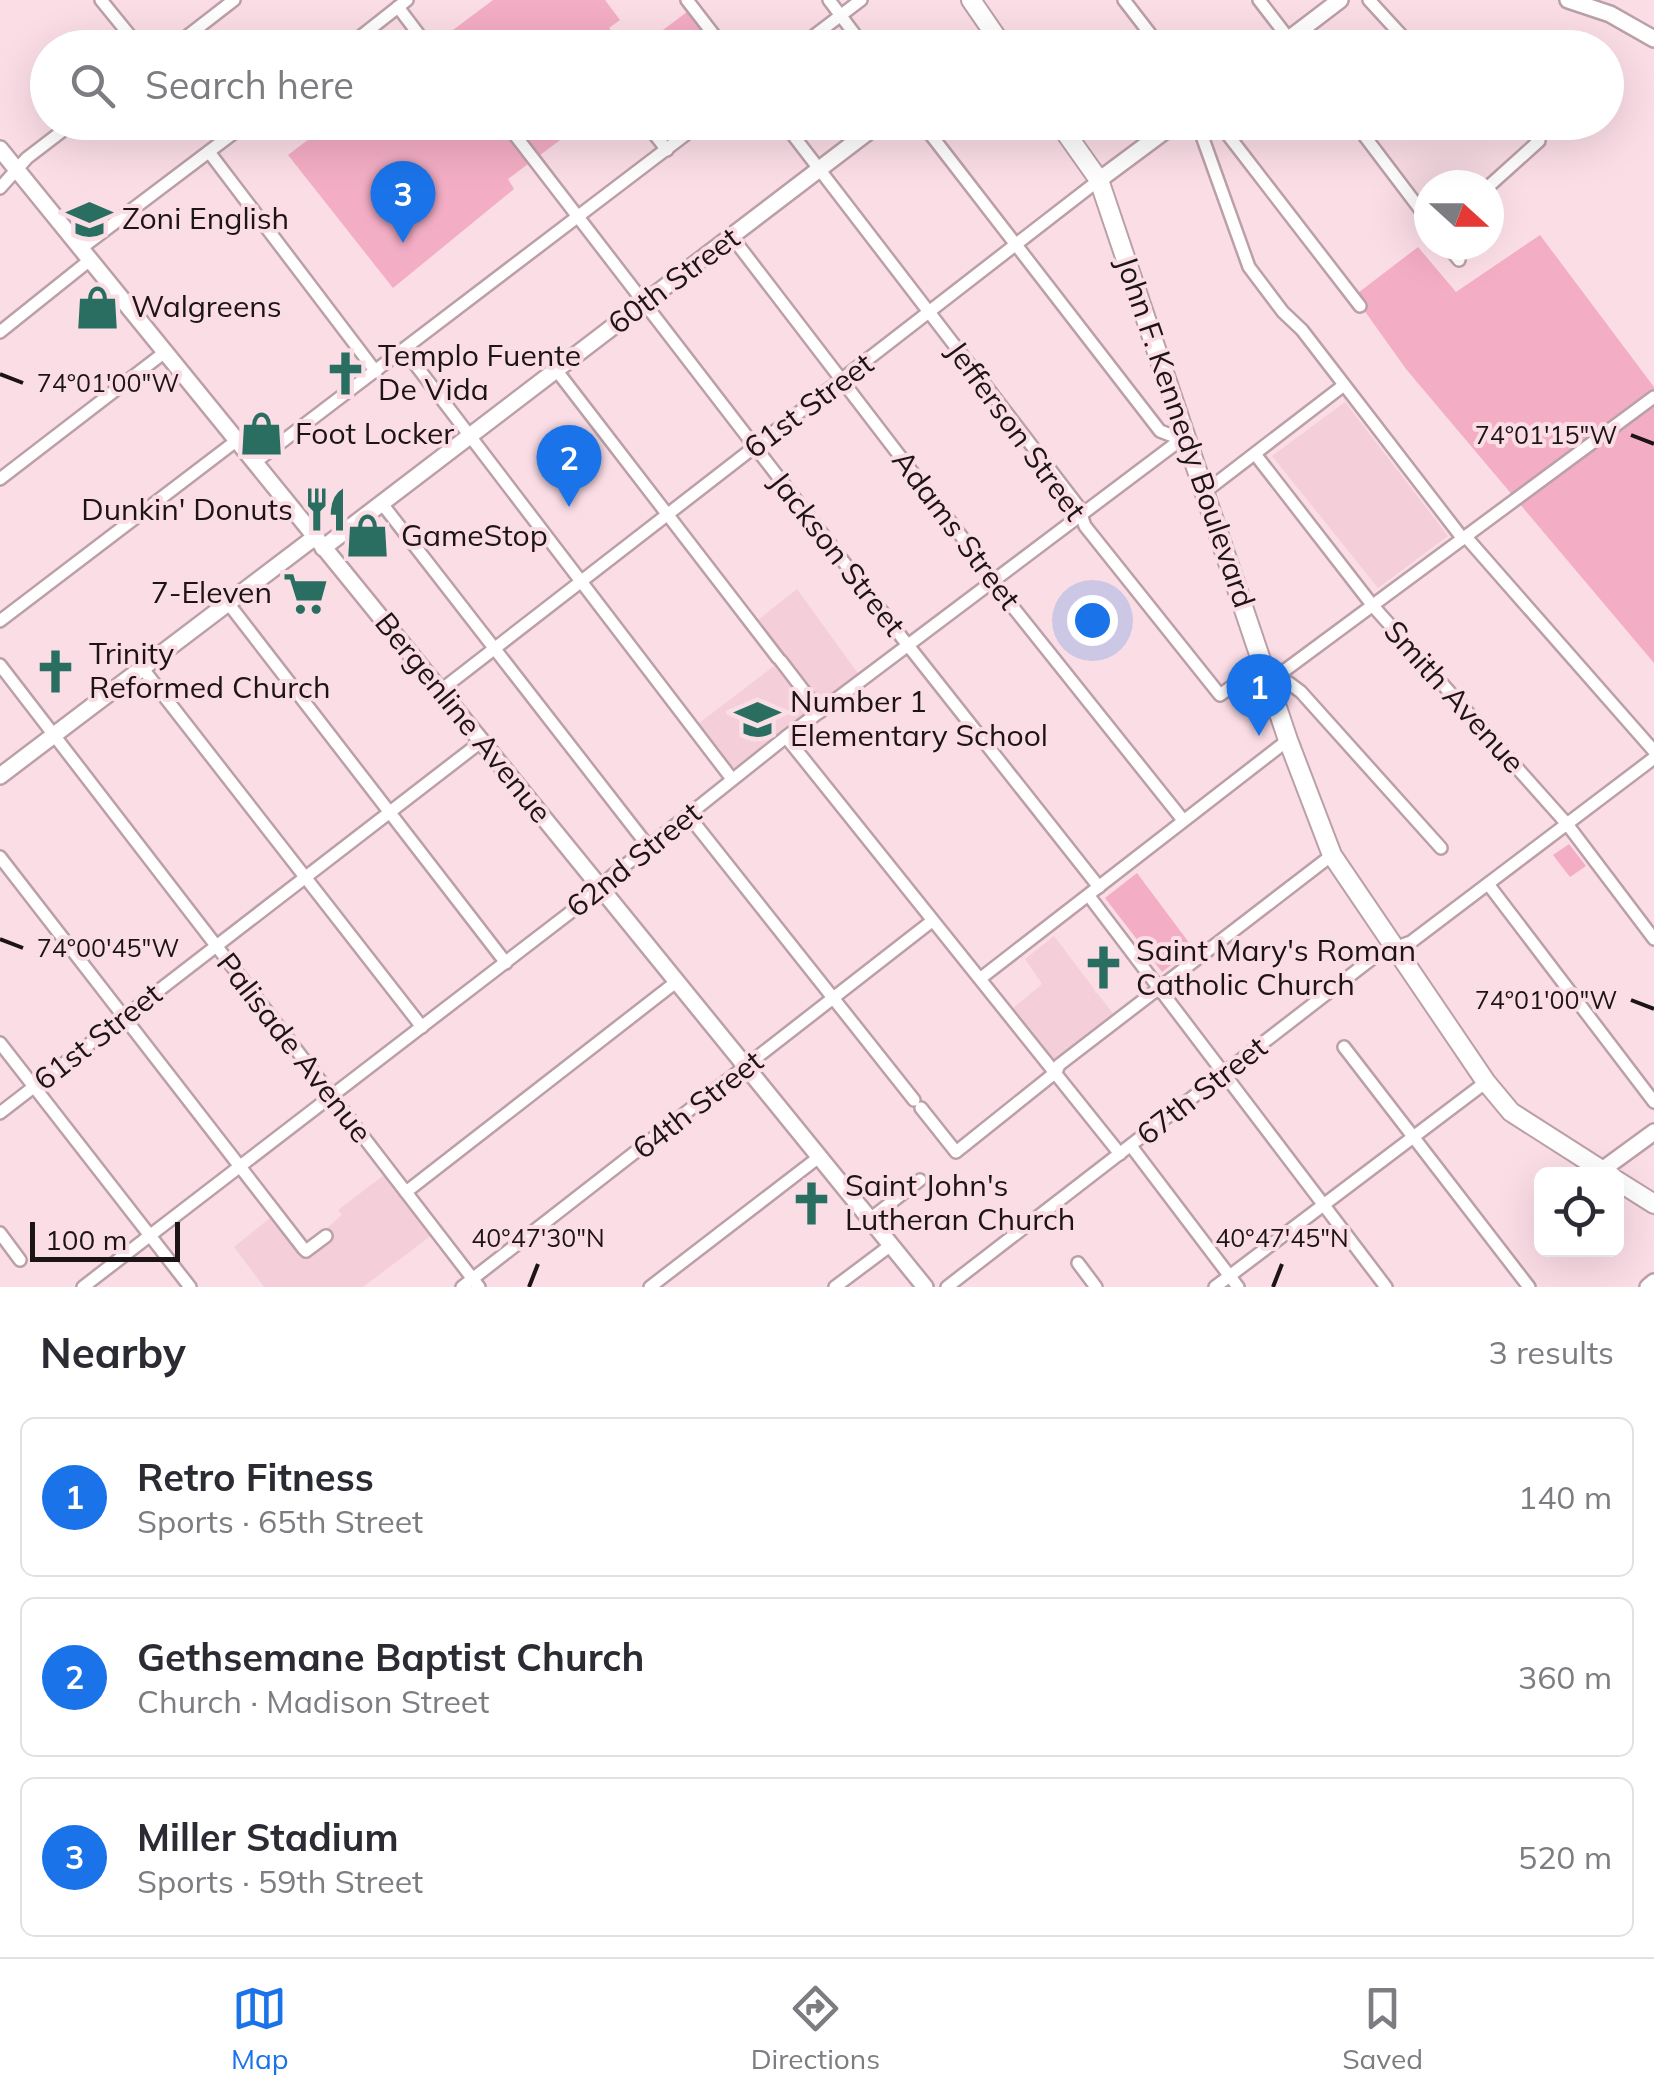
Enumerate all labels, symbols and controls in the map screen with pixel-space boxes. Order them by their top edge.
search box [30,30,1624,140]
icon: search [65,58,120,113]
text: Search here [145,61,354,109]
pin: 3 [370,160,436,243]
north arrow [1414,170,1504,260]
school or university icon: Zoni English [65,195,113,243]
place label: Zoni English [122,199,289,237]
street label: 60th Street [600,218,747,342]
street label: John F. Kennedy Boulevard [1108,251,1264,612]
shop icon: Walgreens [74,283,122,331]
place label: Walgreens [131,287,282,325]
street label: Jefferson Street [939,333,1095,528]
place label: Templo Fuente De Vida [378,336,581,408]
street label: 61st Street [736,344,881,466]
church icon: Templo Fuente De Vida [321,349,369,397]
text: 74°01'00"W [37,367,179,398]
shop icon: Foot Locker [238,410,286,458]
place label: Foot Locker [295,414,454,452]
text: 74°01'15"W [1475,419,1617,450]
pin: 2 [536,424,602,507]
street label: Adams Street [884,442,1029,617]
street label: Jackson Street [762,464,914,643]
restaurant icon: Dunkin' Donuts [302,486,350,534]
place label: Dunkin' Donuts [81,490,293,528]
shop icon: GameStop [344,512,392,560]
place label: GameStop [401,516,548,554]
supermarket icon: 7-Eleven [281,569,329,617]
place label: 7-Eleven [151,573,272,611]
your location [1067,595,1118,646]
street label: Bergenline Avenue [367,604,560,830]
street label: Smith Avenue [1376,612,1533,781]
place label: Trinity Reformed Church [89,634,331,706]
church icon: Trinity Reformed Church [32,647,80,695]
pin: 1 [1226,654,1292,736]
place label: Number 1 Elementary School [790,682,1048,754]
school or university icon: Number 1 Elementary School [733,695,781,743]
street label: 62nd Street [558,793,708,925]
place label: Saint Mary's Roman Catholic Church [1136,931,1416,1003]
text: 74°00'45"W [37,932,179,963]
church icon: Saint Mary's Roman Catholic Church [1079,944,1127,992]
street label: Palisade Avenue [209,945,381,1150]
street label: 61st Street [26,974,169,1098]
text: 74°01'00"W [1475,984,1617,1015]
street label: 67th Street [1129,1028,1274,1153]
street label: 64th Street [625,1042,770,1167]
place label: Saint John's Lutheran Church [845,1166,1075,1238]
map controls [1534,1167,1624,1257]
button: locate [1534,1167,1624,1257]
church icon: Saint John's Lutheran Church [788,1179,836,1227]
scale bar [30,1217,180,1262]
text: 100 m [45,1222,127,1257]
text: 40°47'30"N [471,1222,605,1253]
text: 40°47'45"N [1215,1222,1349,1253]
text: Nearby [40,1326,186,1379]
text: 3 results [1489,1332,1614,1372]
text: Retro Fitness [137,1453,374,1501]
text: 1 [65,1477,84,1517]
text: 140 m [1518,1477,1612,1517]
text: Sports · 65th Street [137,1501,423,1541]
text: Gethsemane Baptist Church [137,1633,644,1681]
text: 2 [65,1657,84,1697]
text: 360 m [1518,1657,1612,1697]
text: Church · Madison Street [137,1681,489,1721]
text: Miller Stadium [137,1813,399,1861]
text: 3 [65,1837,84,1877]
text: 520 m [1518,1837,1612,1877]
text: Sports · 59th Street [137,1861,423,1901]
tab: Map [231,1981,289,2076]
tab: Directions [751,1981,880,2076]
tab: Saved [1342,1981,1423,2076]

